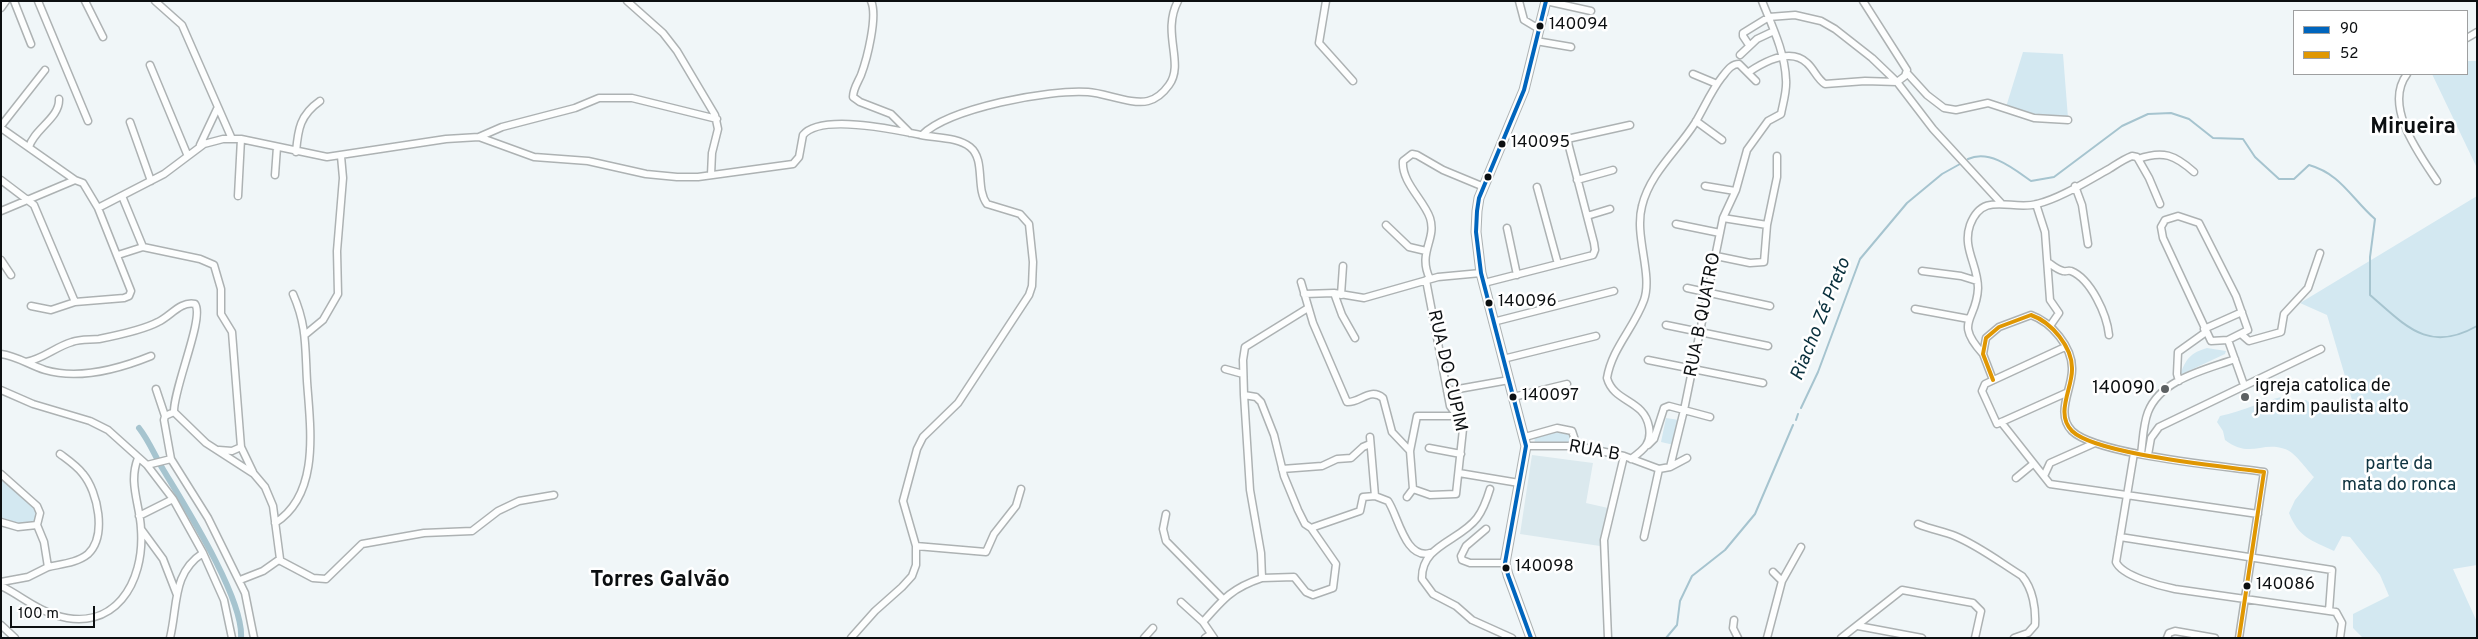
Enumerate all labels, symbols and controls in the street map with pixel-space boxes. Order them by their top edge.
legend [2293,10,2468,75]
place label: 140094 [1549,16,1608,36]
text: 90 [2340,20,2358,39]
marker: 140094 [1535,21,1545,31]
text: 52 [2340,45,2358,64]
district label: Mirueira [2370,116,2456,142]
place label: 140095 [1511,134,1570,154]
marker: 140095 [1497,139,1507,149]
unlabelled marker [1483,172,1493,182]
street label: RUA B QUATRO [1681,251,1727,379]
water label: Riacho Zé Preto [1787,255,1857,385]
place label: 140096 [1498,293,1557,313]
marker: 140096 [1484,298,1494,308]
street label: RUA DO CUPIM [1421,308,1471,434]
place label: igreja catolica de jardim paulista alto [2255,376,2409,418]
place label: 140090 [2092,378,2155,400]
marker: 140090 [2159,383,2171,395]
place label: 140097 [1522,387,1579,407]
marker: igreja catolica de jardim paulista alto [2239,391,2251,403]
marker: 140097 [1508,392,1518,402]
street label: RUA B [1567,437,1621,467]
park label: parte da mata do ronca [2342,454,2456,496]
place label: 140098 [1515,558,1574,578]
marker: 140098 [1501,563,1511,573]
district label: Torres Galvão [590,569,730,595]
place label: 140086 [2256,576,2315,596]
marker: 140086 [2242,581,2252,591]
scale bar [12,596,98,628]
text: 100 m [18,605,59,624]

